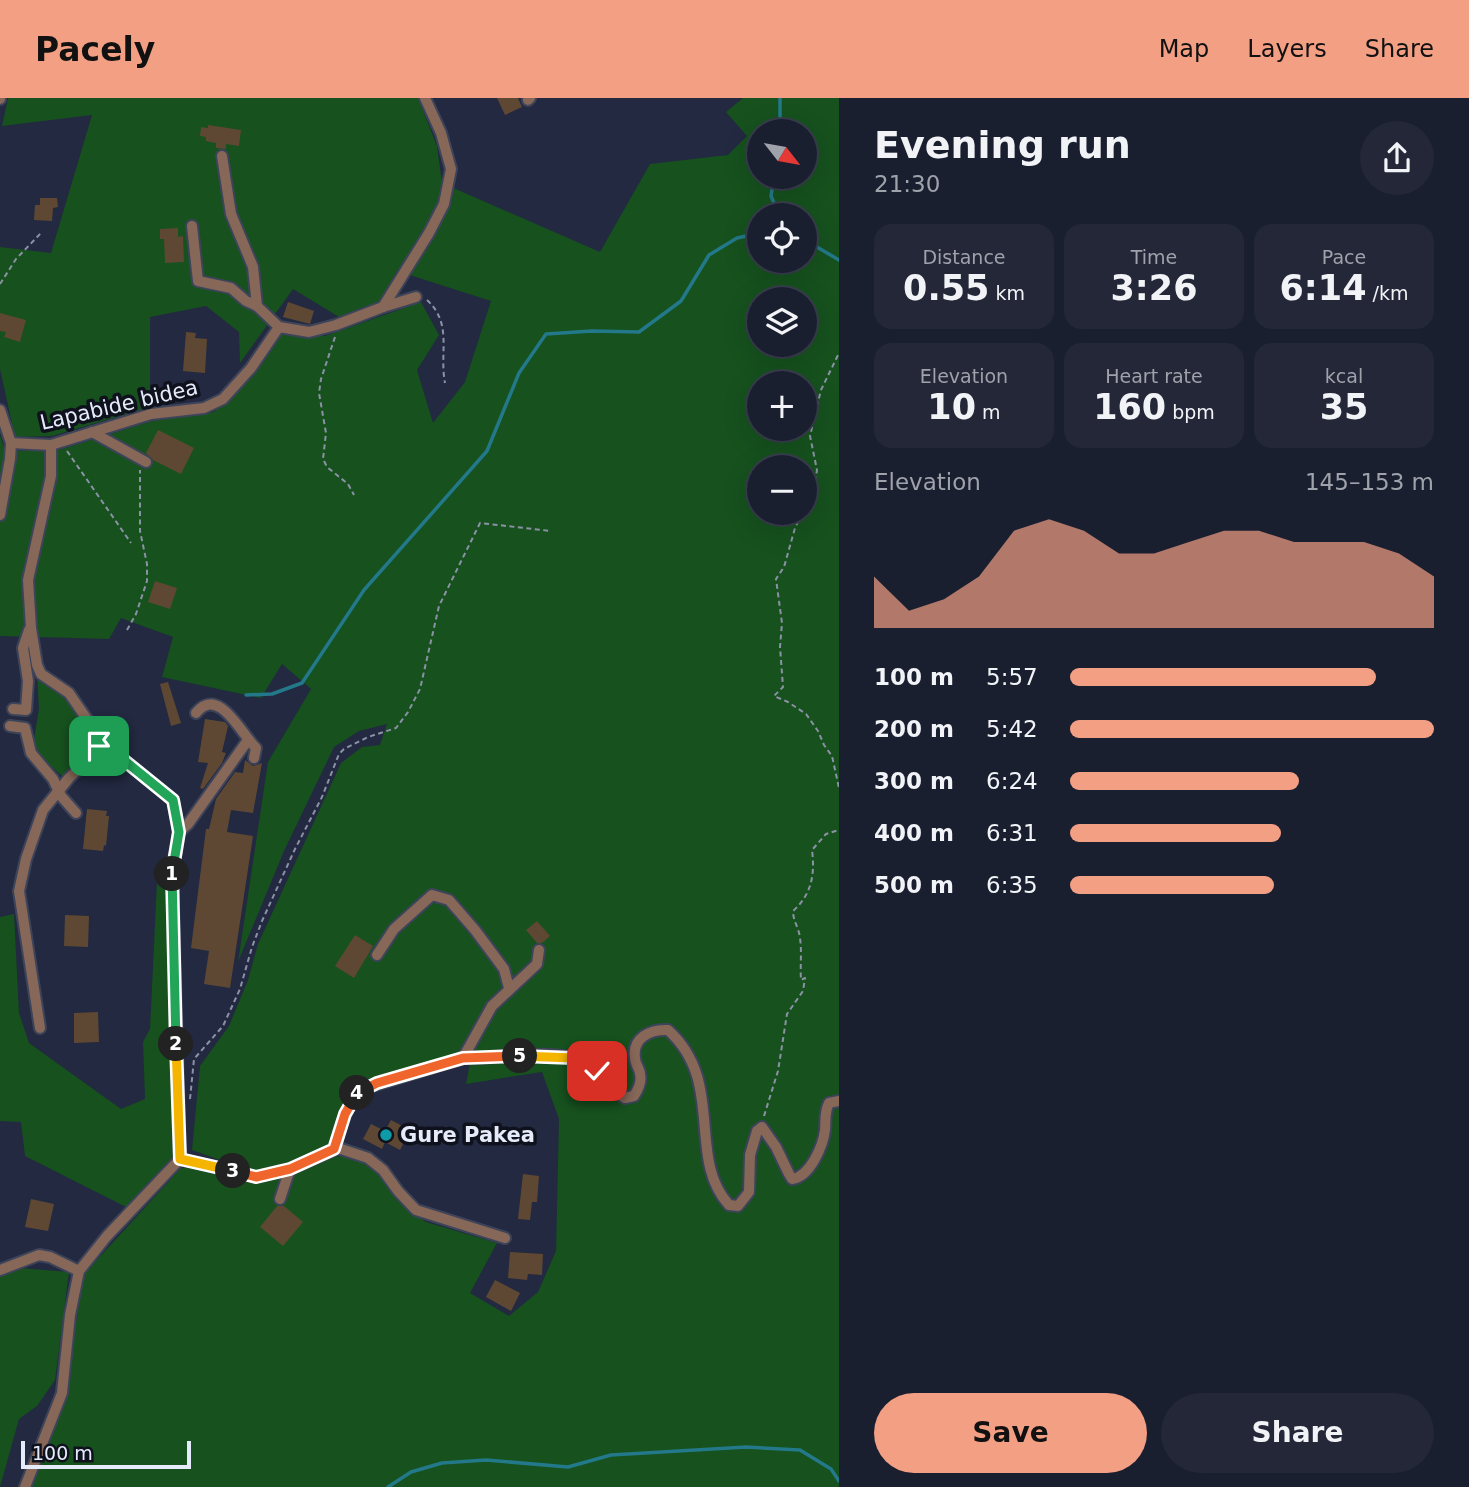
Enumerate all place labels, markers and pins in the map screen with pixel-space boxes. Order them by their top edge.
pin [69,716,129,776]
pin: 1 [154,856,190,892]
pin: 2 [158,1026,194,1062]
pin: 5 [503,1038,538,1074]
pin [567,1041,627,1101]
pin: 4 [340,1076,374,1110]
place label: Gure Pakea [400,1123,535,1147]
marker: Gure Pakea [378,1127,394,1143]
pin: 3 [216,1154,250,1188]

